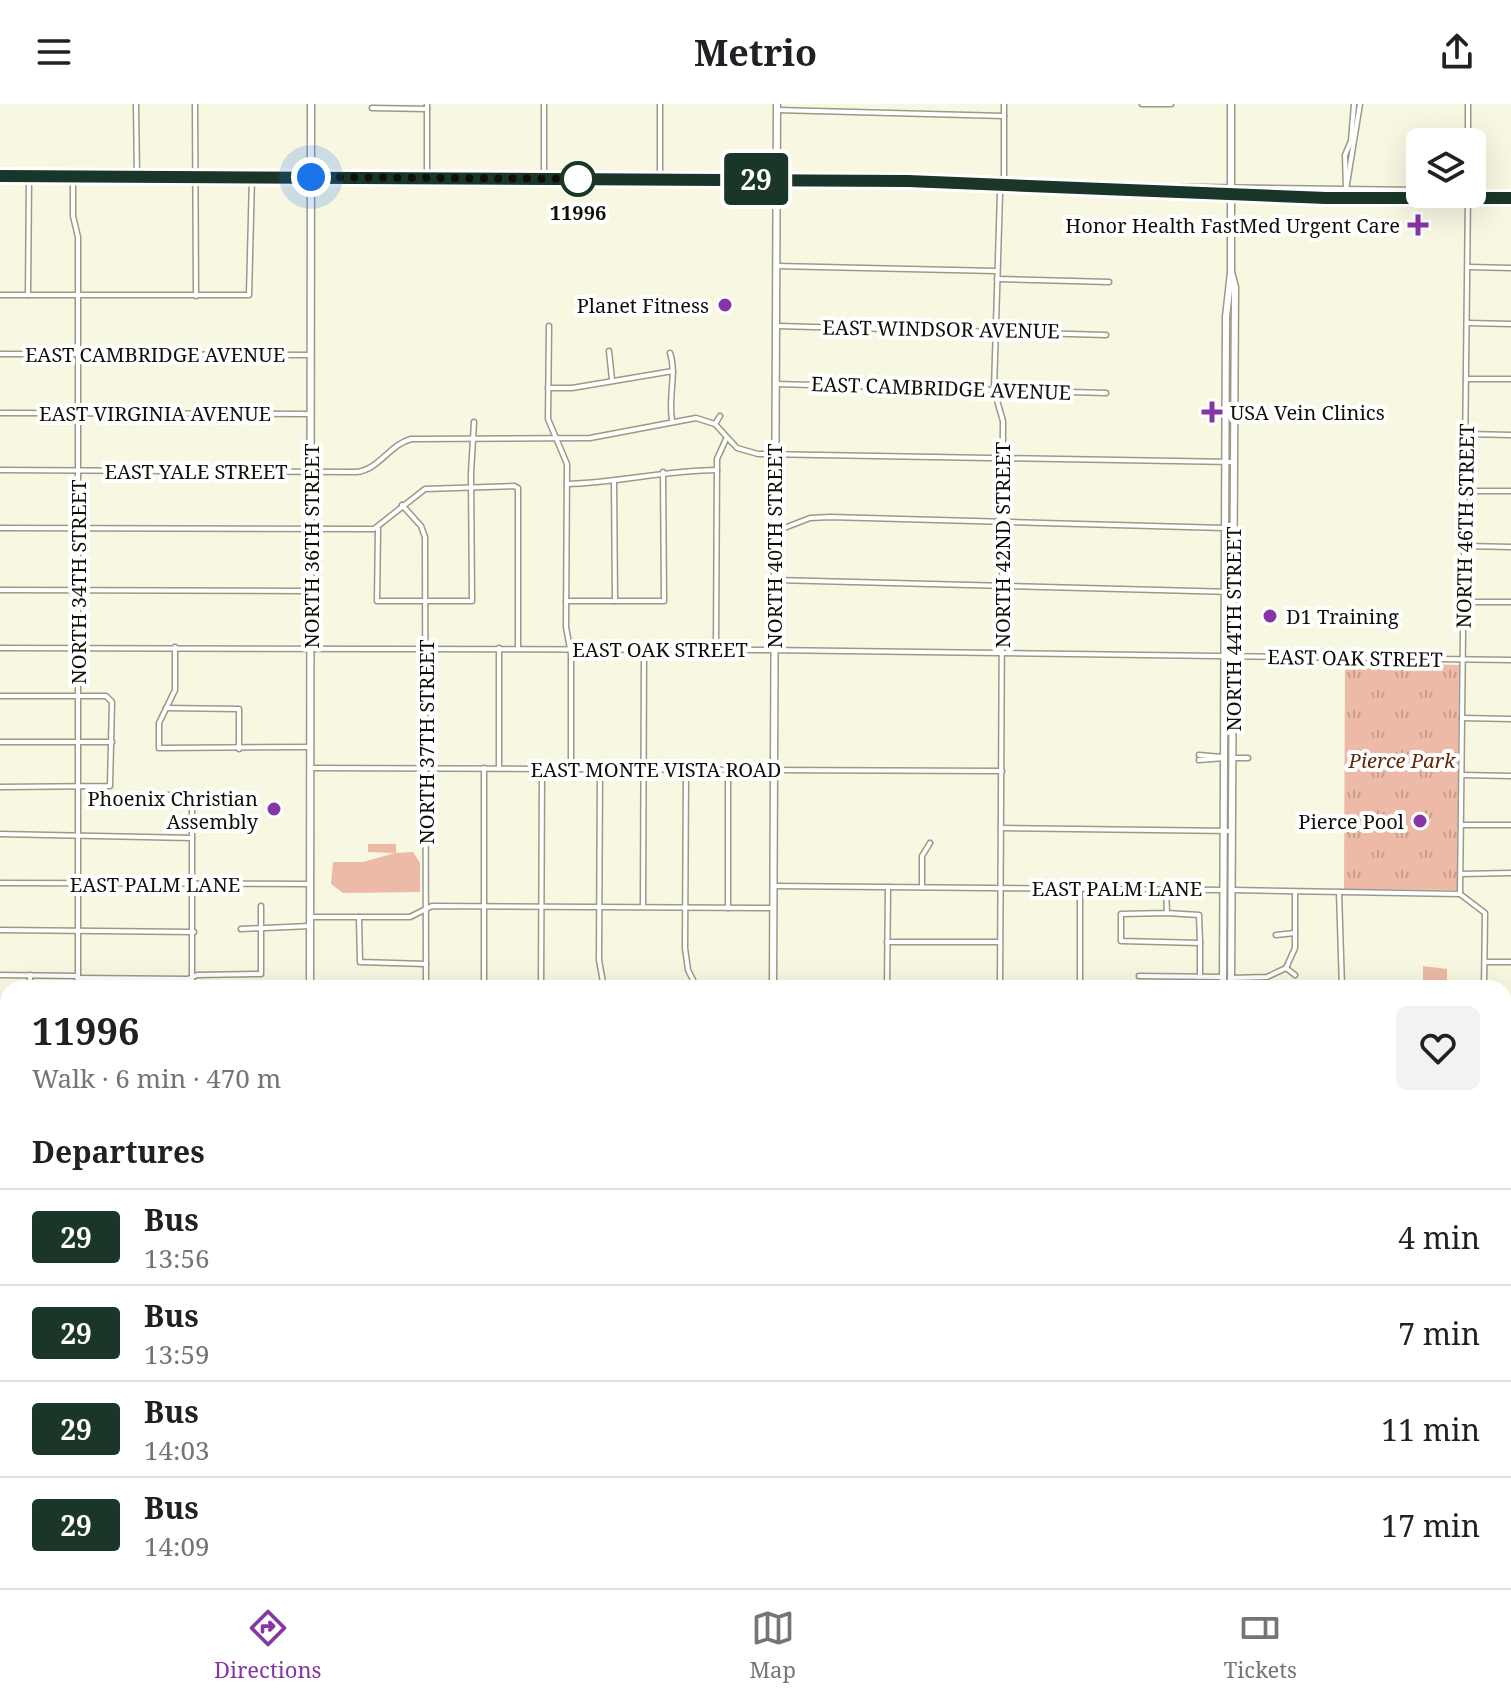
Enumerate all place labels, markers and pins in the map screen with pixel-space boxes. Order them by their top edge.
marker: 11996 [561,162,595,196]
place label: 11996 [550,199,606,226]
place label: Honor Health FastMed Urgent Care [1065,212,1400,239]
marker: Honor Health FastMed Urgent Care [1407,214,1429,236]
place label: Planet Fitness [577,292,709,319]
marker: Planet Fitness [716,296,734,314]
place label: USA Vein Clinics [1230,399,1385,426]
marker: USA Vein Clinics [1201,401,1223,423]
place label: D1 Training [1286,603,1399,630]
marker: D1 Training [1261,607,1279,625]
place label: Phoenix Christian Assembly [88,785,259,835]
marker: Phoenix Christian Assembly [265,800,283,818]
place label: Pierce Pool [1298,808,1404,835]
marker: Pierce Pool [1411,812,1429,830]

